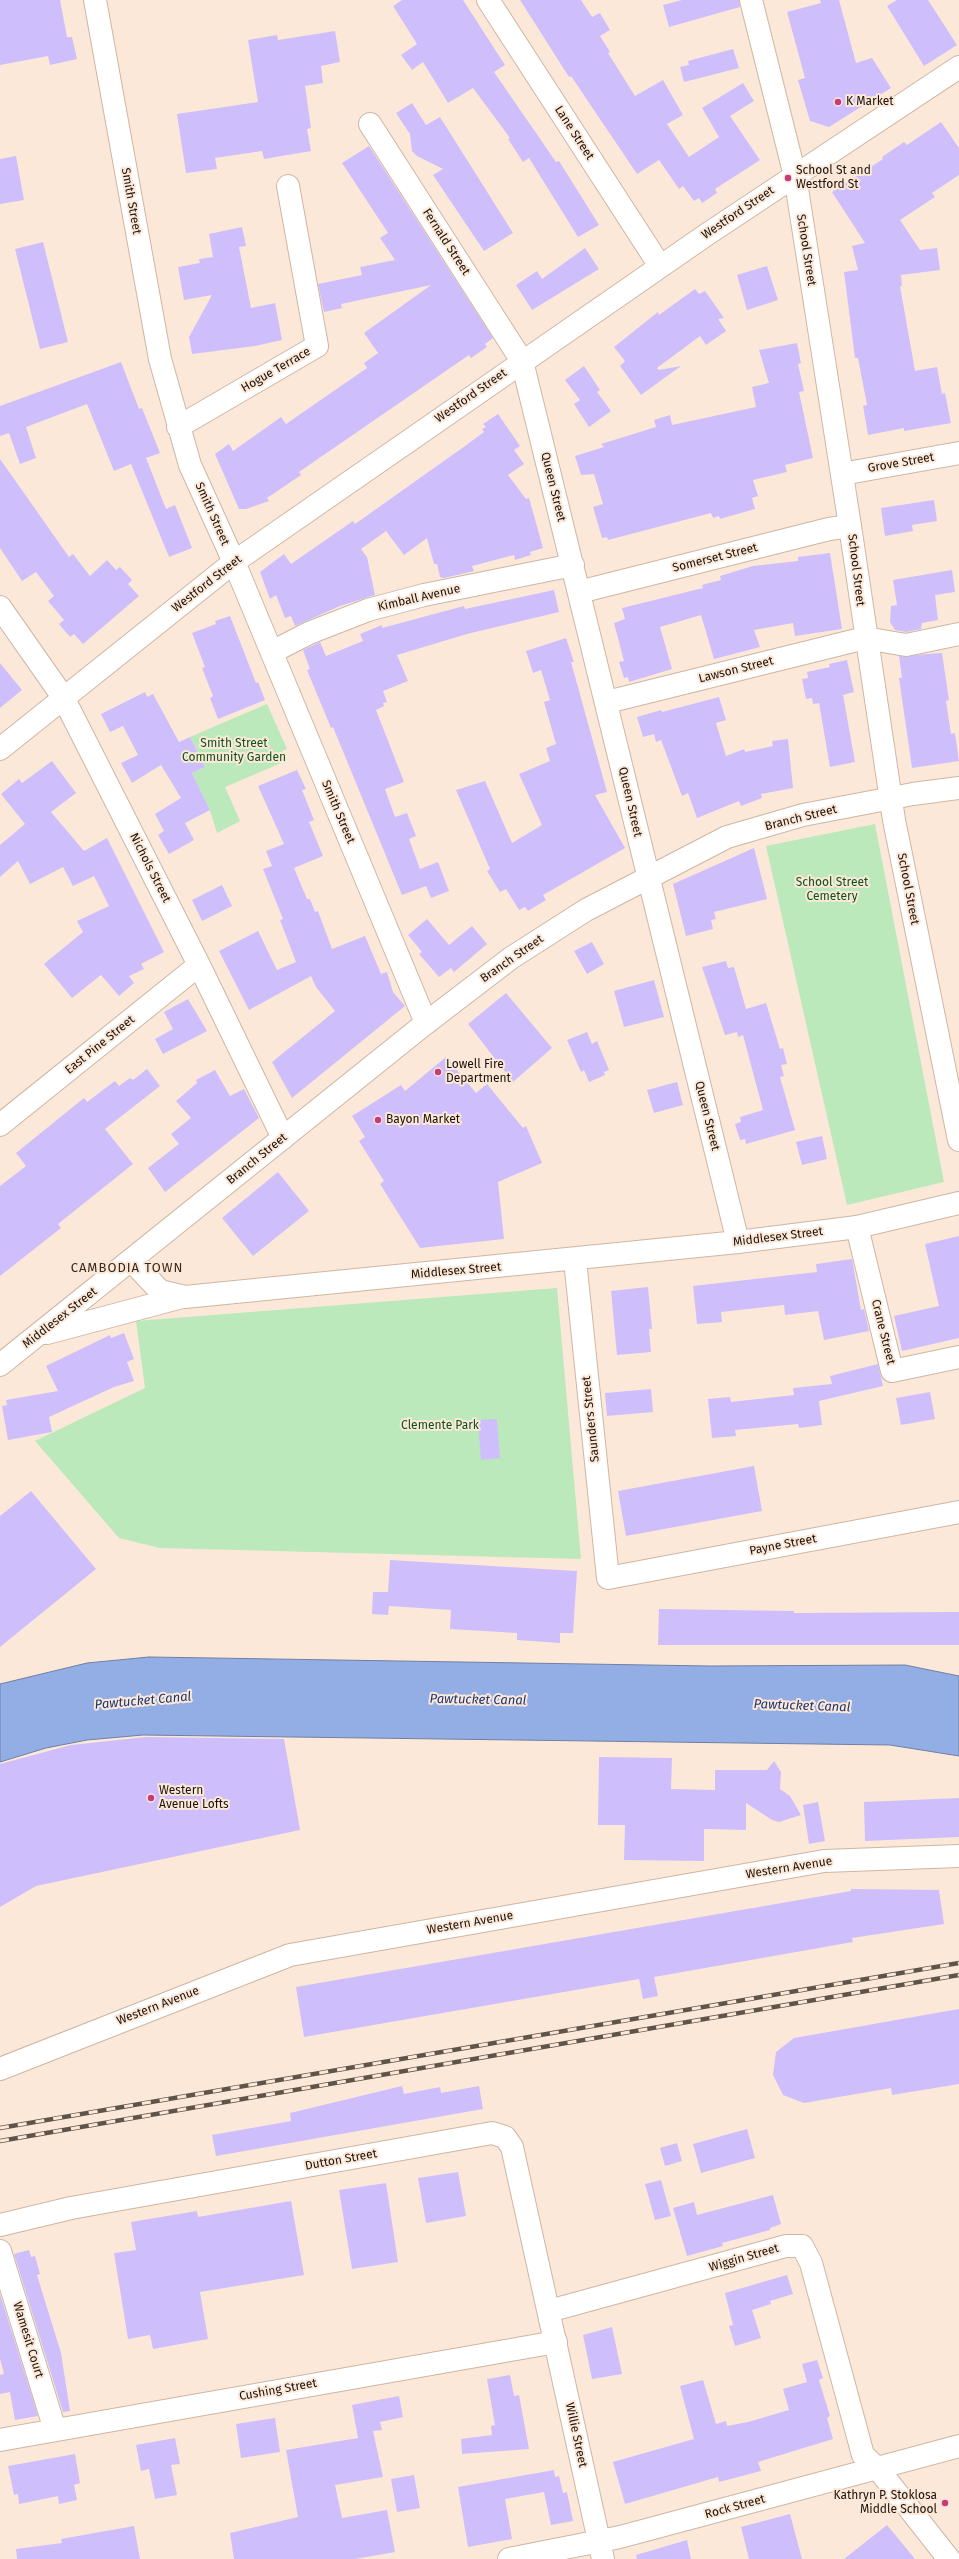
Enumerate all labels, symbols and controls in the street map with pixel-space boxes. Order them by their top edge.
place label: K Market [846,95,894,109]
marker: K Market [833,97,843,107]
street label: Lane Street [551,103,597,163]
place label: School St and Westford St [796,164,871,192]
street label: Smith Street [118,167,144,235]
marker: School St and Westford St [783,173,793,183]
street label: Westford Street [699,183,777,243]
street label: Fernald Street [419,206,473,278]
street label: School Street [793,213,819,287]
street label: Hogue Terrace [239,344,313,396]
street label: Westford Street [432,366,510,426]
street label: Grove Street [867,450,935,476]
street label: Queen Street [537,451,569,523]
street label: Smith Street [192,480,232,548]
street label: School Street [844,533,868,607]
street label: Somerset Street [671,540,759,576]
street label: Westford Street [169,552,245,616]
street label: Kimball Avenue [376,582,462,614]
street label: Lawson Street [697,654,775,686]
park label: Smith Street Community Garden [182,737,286,765]
street label: Queen Street [615,766,645,838]
street label: Smith Street [318,778,358,846]
street label: Branch Street [764,802,838,834]
street label: Nichols Street [126,831,174,905]
street label: School Street [894,852,922,926]
park label: School Street Cemetery [796,876,868,904]
street label: Branch Street [478,932,546,986]
street label: East Pine Street [62,1013,138,1077]
place label: Lowell Fire Department [446,1058,511,1086]
marker: Lowell Fire Department [433,1067,443,1077]
street label: Queen Street [691,1080,723,1152]
place label: Bayon Market [386,1113,460,1127]
marker: Bayon Market [373,1115,383,1125]
street label: Branch Street [224,1130,290,1188]
street label: Middlesex Street [732,1224,824,1250]
district label: CAMBODIA TOWN [71,1260,183,1276]
street label: Middlesex Street [410,1260,502,1282]
street label: Middlesex Street [20,1284,100,1352]
street label: Crane Street [868,1298,898,1366]
street label: Saunders Street [579,1375,603,1463]
park label: Clemente Park [401,1419,479,1433]
street label: Payne Street [748,1531,818,1559]
water label: Pawtucket Canal [94,1689,192,1713]
water label: Pawtucket Canal [429,1691,527,1709]
water label: Pawtucket Canal [753,1697,851,1715]
place label: Western Avenue Lofts [159,1784,229,1812]
marker: Western Avenue Lofts [146,1793,156,1803]
street label: Western Avenue [745,1854,833,1882]
street label: Western Avenue [426,1908,514,1938]
street label: Western Avenue [115,1984,201,2028]
street label: Dutton Street [304,2147,378,2173]
street label: Wiggin Street [707,2241,781,2275]
street label: Wamesit Court [10,2300,46,2380]
street label: Cushing Street [238,2376,318,2404]
street label: Willie Street [562,2401,590,2469]
place label: Kathryn P. Stoklosa Middle School [833,2489,937,2517]
street label: Rock Street [703,2492,767,2522]
marker: Kathryn P. Stoklosa Middle School [940,2498,950,2508]

